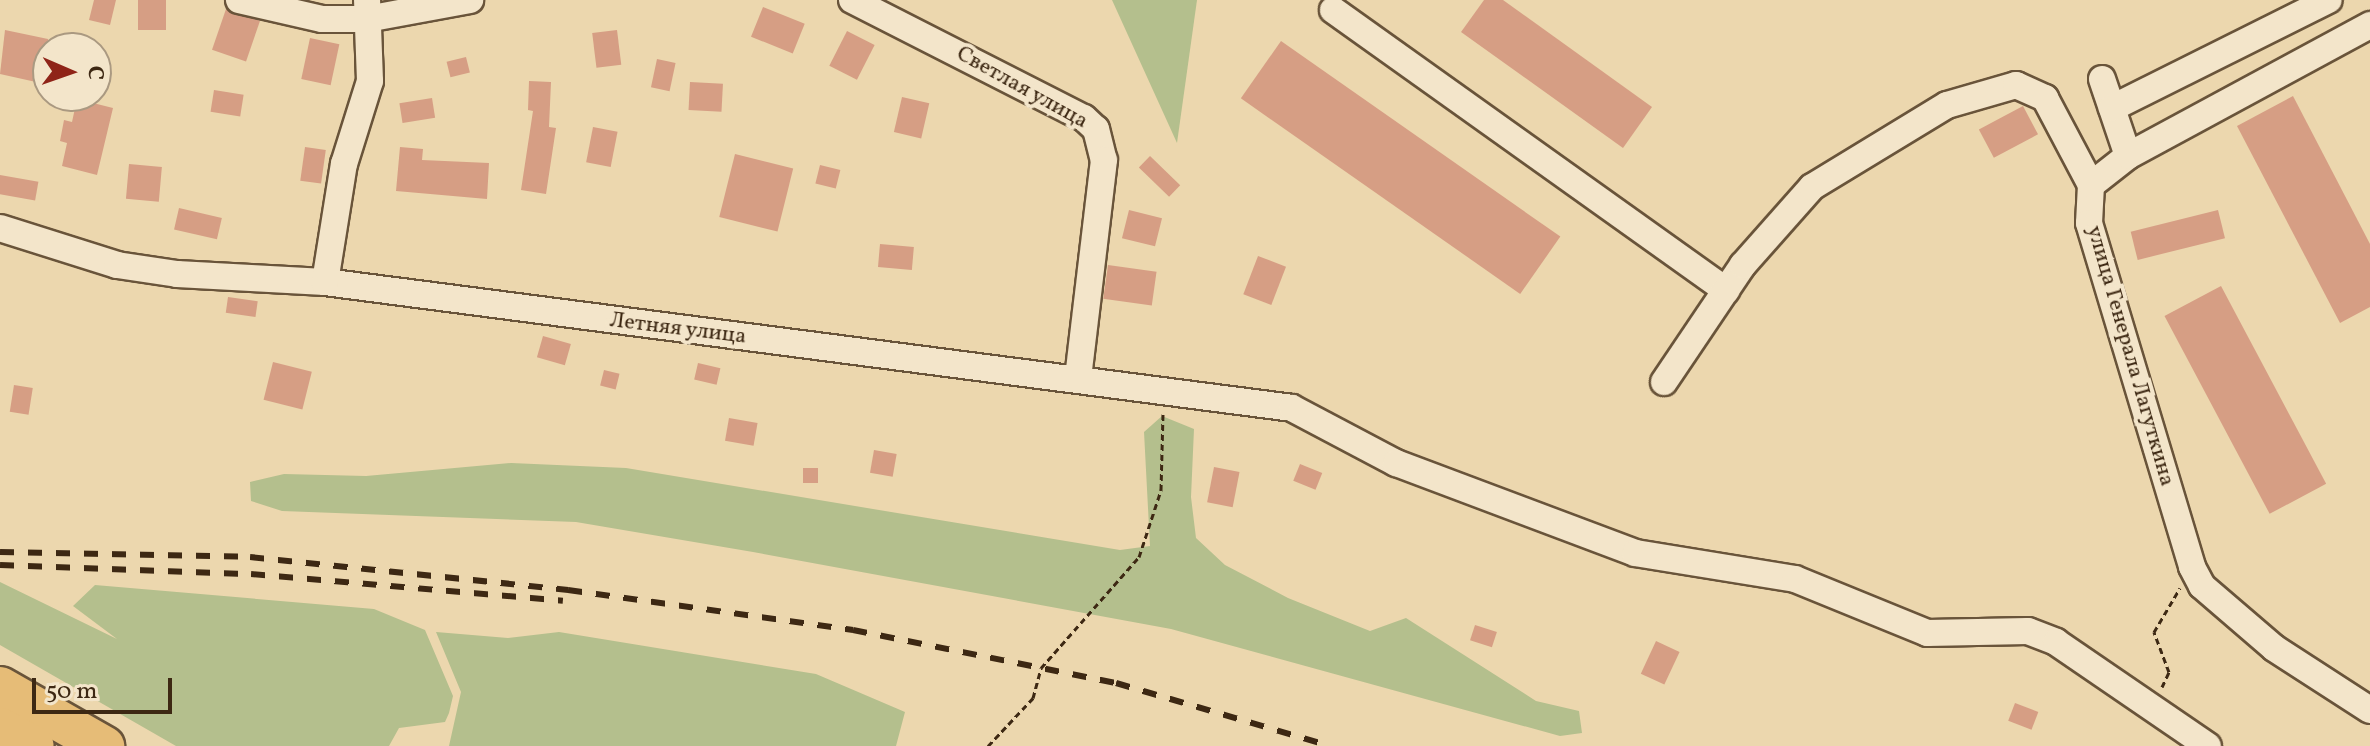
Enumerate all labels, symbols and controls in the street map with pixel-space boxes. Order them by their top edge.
north arrow [32,32,112,112]
street label: Светлая улица [951,41,1093,135]
text: С [79,65,110,80]
street label: улица Генерала Лагуткина [2080,223,2180,489]
street label: Летняя улица [608,307,748,351]
scale bar [36,662,176,712]
text: 50 m [46,675,98,709]

